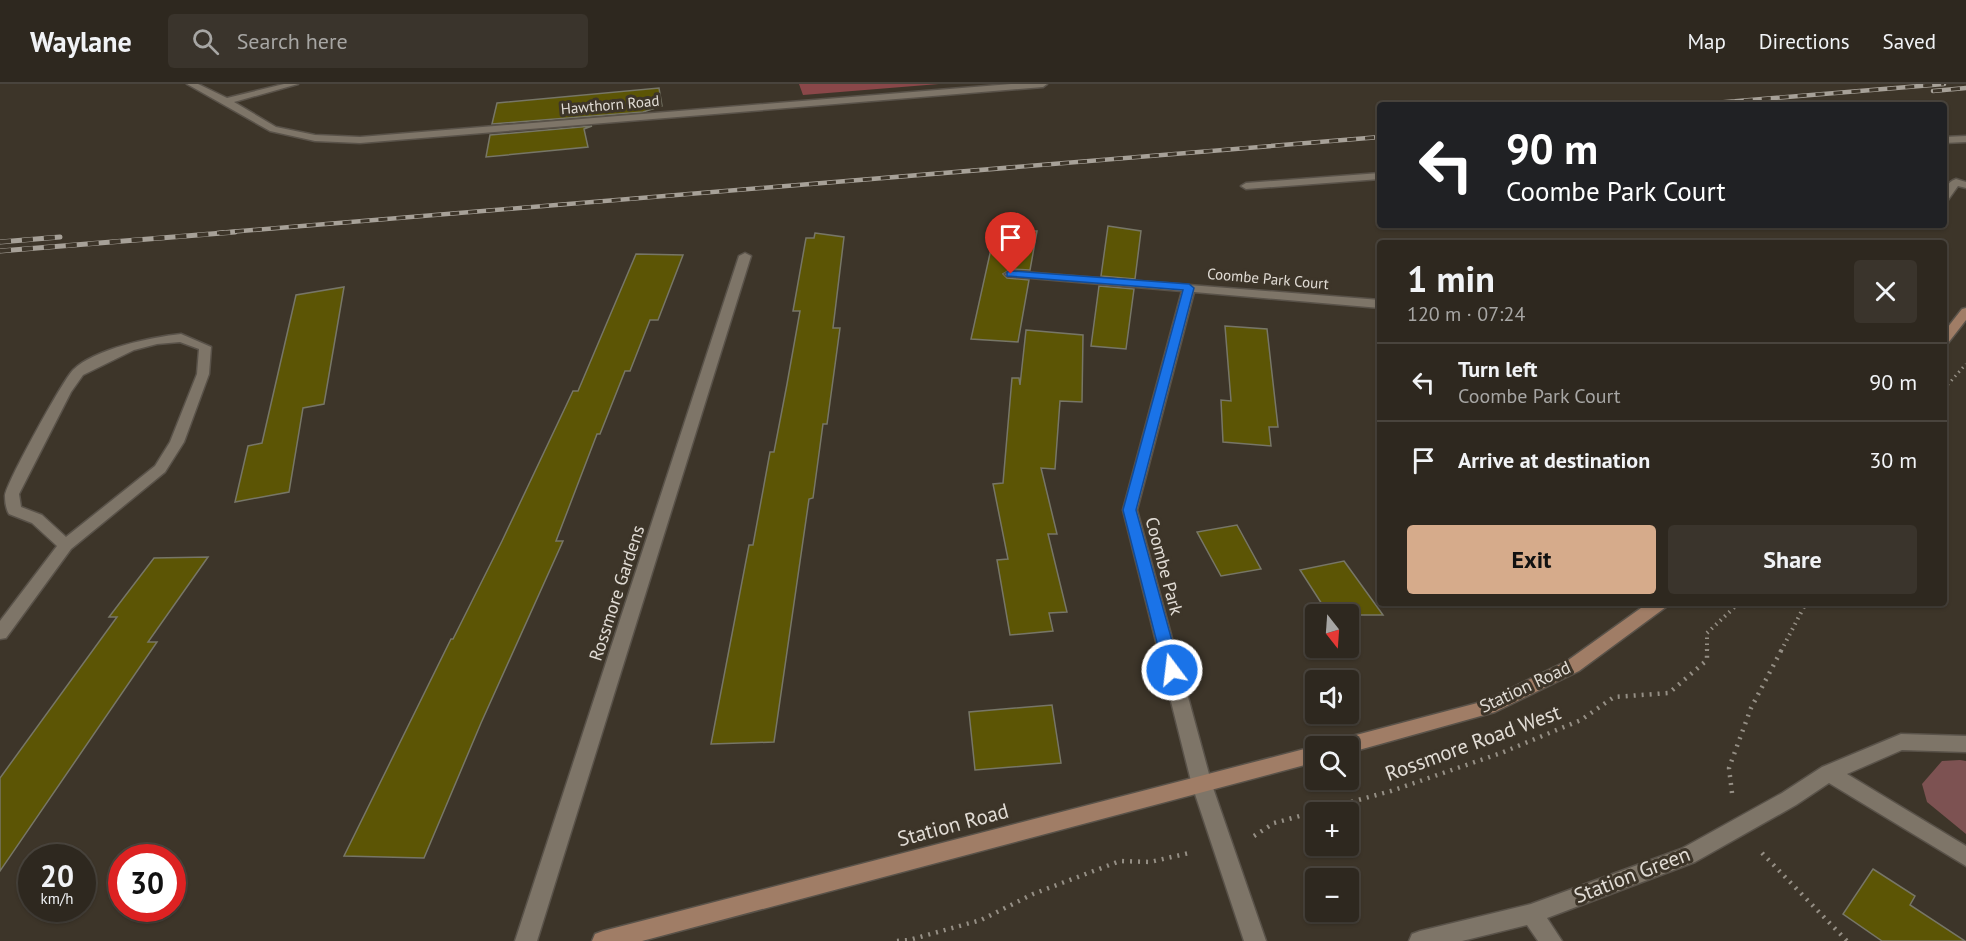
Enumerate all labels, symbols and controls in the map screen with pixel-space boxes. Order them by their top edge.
search box [168,14,588,68]
text: Waylane [30,23,132,60]
icon: search [189,25,222,58]
text: Search here [237,27,348,55]
text: Map [1687,28,1726,55]
text: Directions [1759,28,1850,55]
text: Saved [1883,28,1936,55]
street label: Hawthorn Road [560,91,660,118]
text: 90 m [1506,121,1598,176]
icon: left [1407,126,1485,204]
text: Coombe Park Court [1506,174,1726,208]
pin [985,212,1036,274]
icon: arrive [994,221,1027,254]
text: 1 min [1407,255,1495,302]
button: close [1854,260,1917,323]
street label: Coombe Park Court [1206,264,1330,293]
text: 120 m · 07:24 [1407,301,1525,327]
text: Turn left [1458,355,1538,383]
icon: left [1407,366,1440,399]
text: 90 m [1869,368,1917,396]
text: Coombe Park Court [1458,383,1621,409]
icon: arrive [1407,444,1440,477]
text: Arrive at destination [1458,446,1650,474]
text: 30 m [1869,446,1917,474]
street label: Coombe Park [1140,514,1189,618]
street label: Rossmore Gardens [584,522,649,664]
button: Exit [1407,525,1656,594]
button: Share [1668,525,1917,594]
north arrow [1305,604,1359,658]
map controls [1305,604,1359,922]
position arrow [1140,638,1204,702]
street label: Station Road [1476,655,1574,718]
button: sound [1305,670,1359,724]
street label: Rossmore Road West [1381,698,1564,787]
button: search [1305,736,1359,790]
street label: Station Road [894,797,1012,852]
button: + [1305,802,1359,856]
street label: Station Green [1570,840,1694,909]
speed limit sign: 30 [108,844,186,922]
text: 20 [40,856,74,895]
button: − [1305,868,1359,922]
text: km/h [41,889,73,908]

